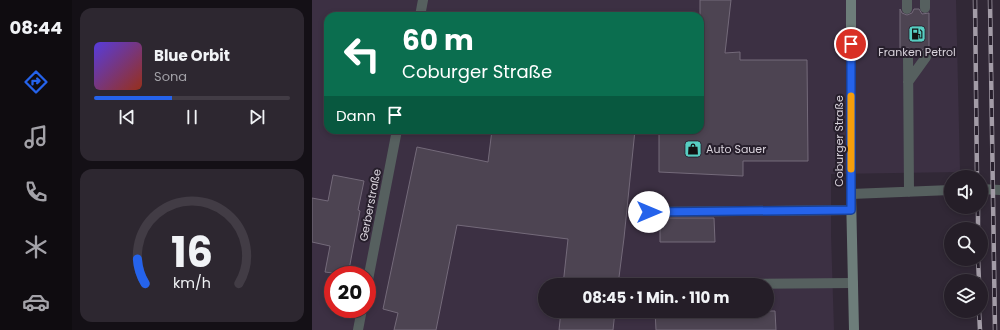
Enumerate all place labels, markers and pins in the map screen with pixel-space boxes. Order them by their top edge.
fuel station icon: Franken Petrol [907,24,927,44]
pin [834,27,868,61]
place label: Franken Petrol [878,44,956,60]
shop icon: Auto Sauer [683,139,703,159]
place label: Auto Sauer [706,141,766,157]

